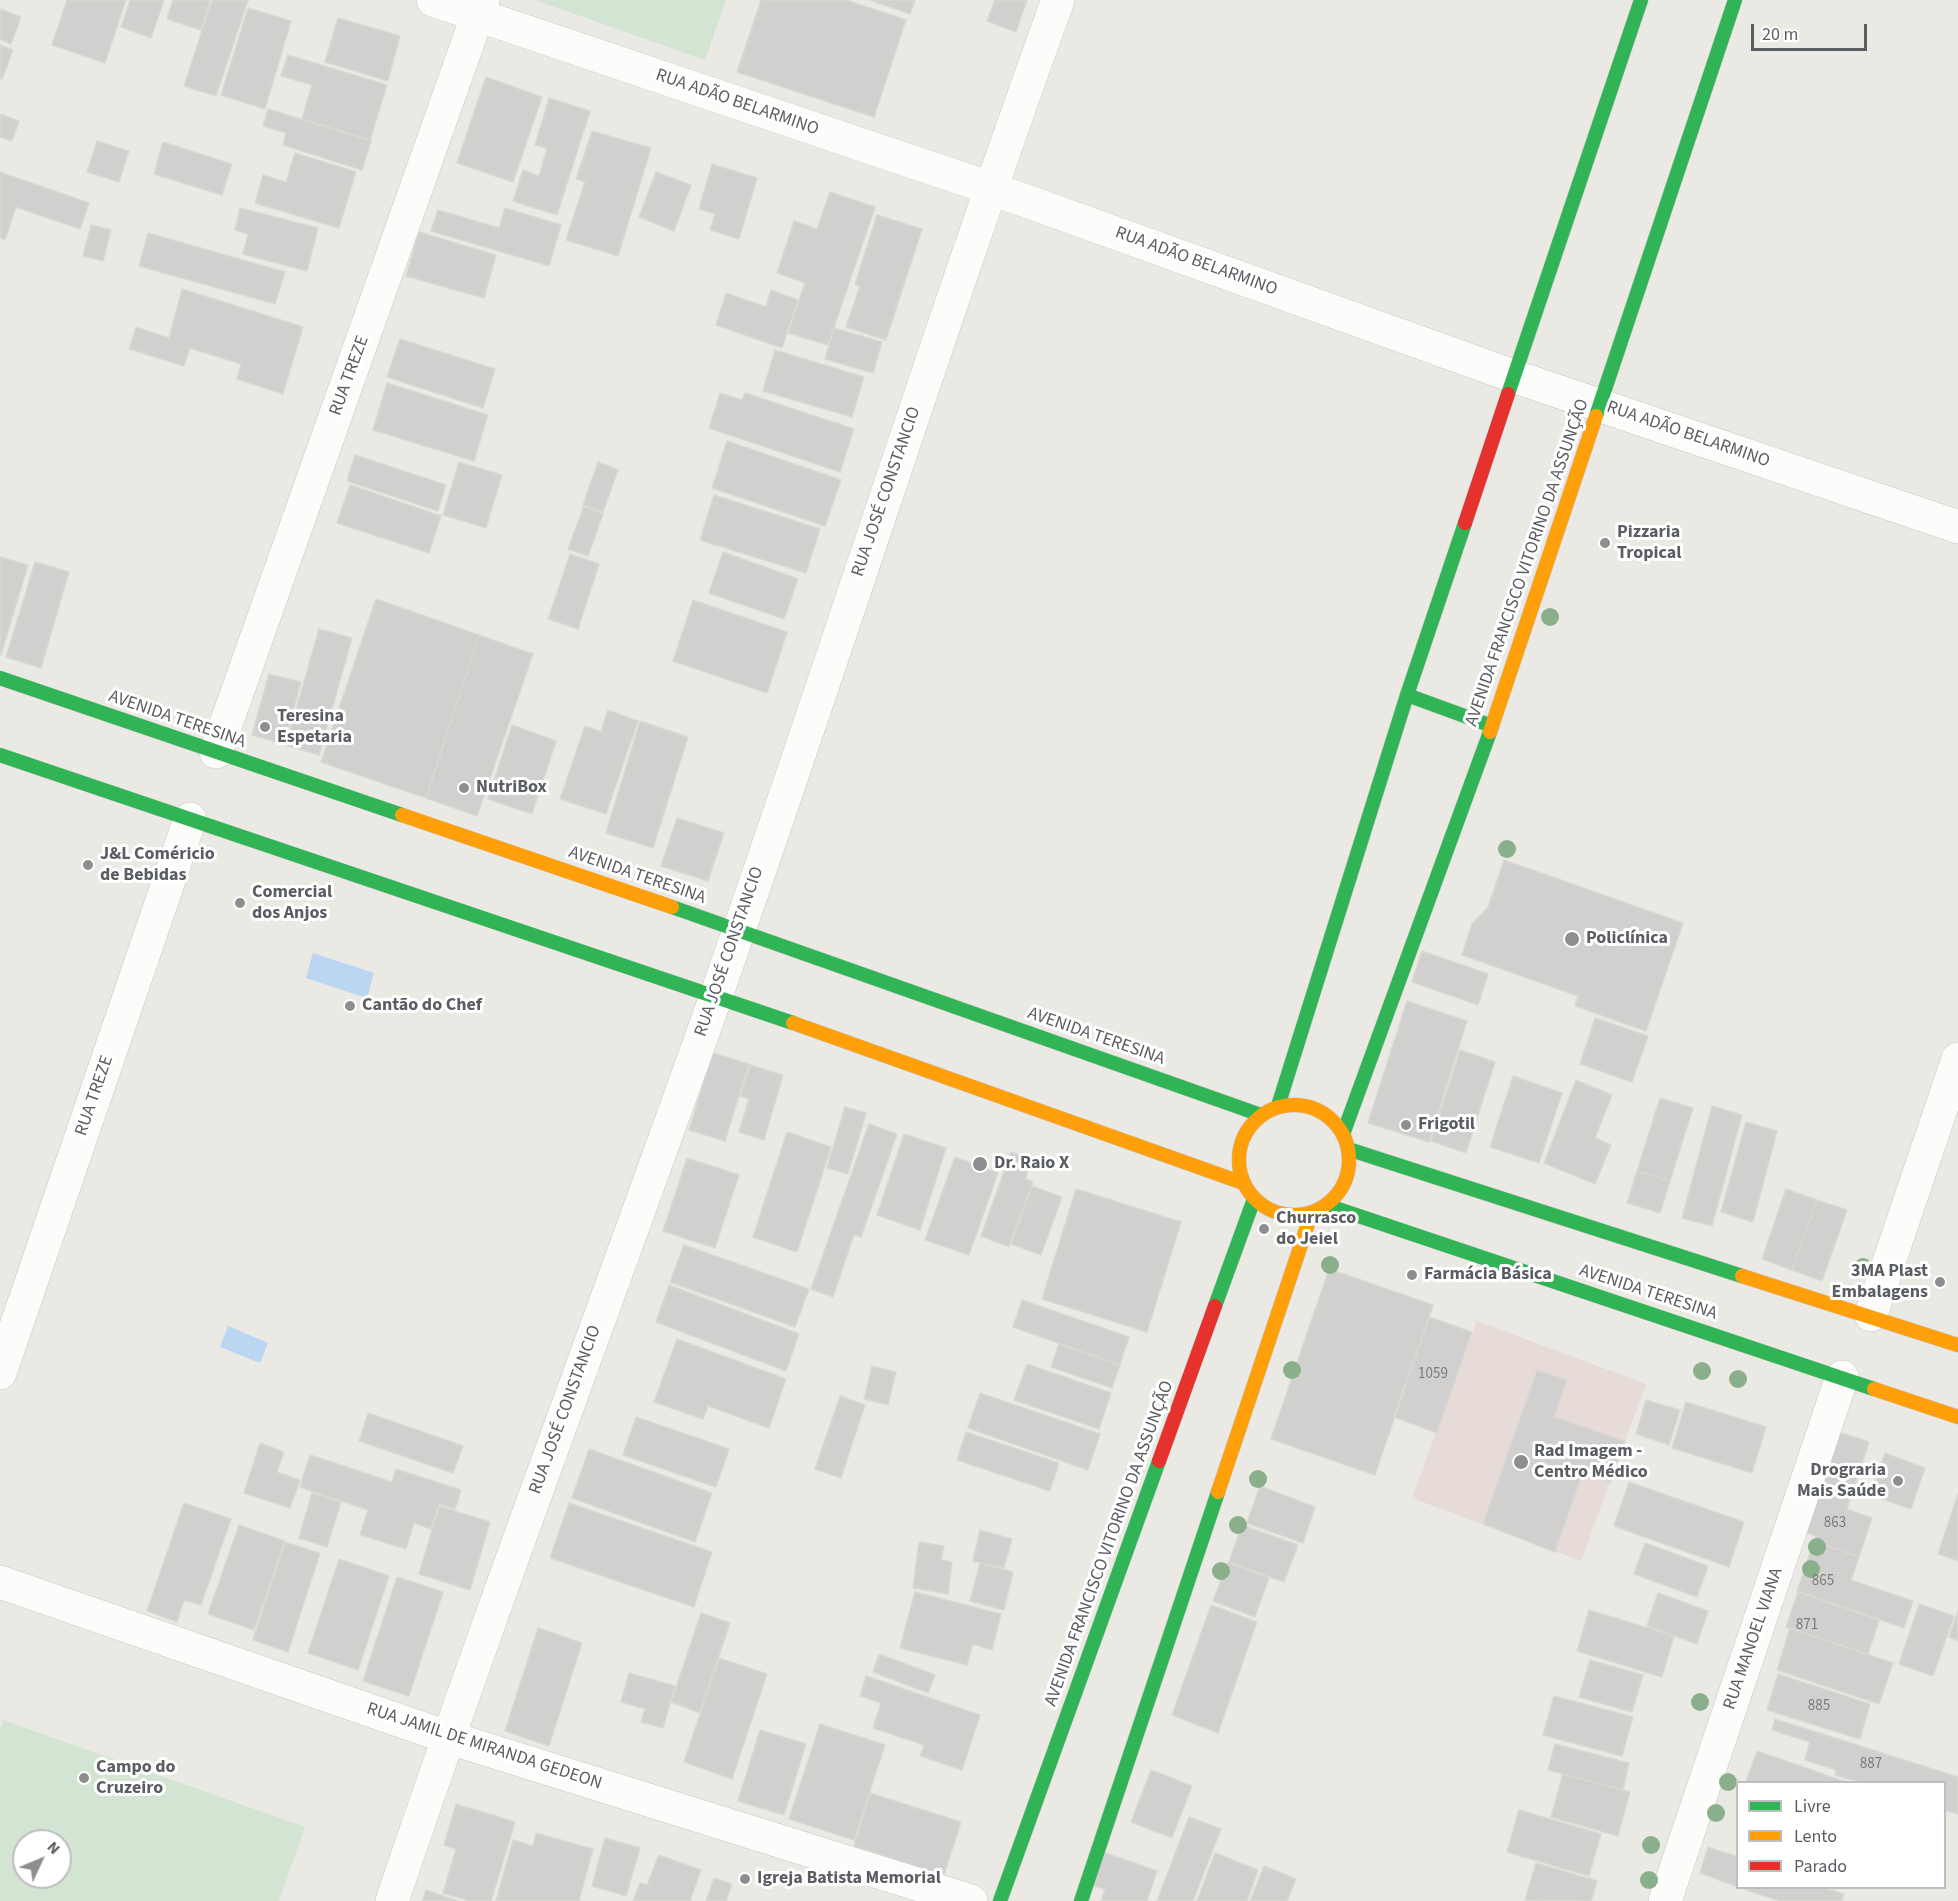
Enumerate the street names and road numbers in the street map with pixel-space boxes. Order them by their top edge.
street label: RUA ADÃO BELARMINO [653,65,821,141]
street label: RUA ADÃO BELARMINO [1112,223,1280,301]
street label: RUA TREZE [326,333,374,419]
street label: AVENIDA FRANCISCO VITORINO DA ASSUNÇÃO [1462,396,1594,730]
street label: RUA ADÃO BELARMINO [1604,397,1772,473]
street label: RUA JOSÉ CONSTANCIO [848,404,926,580]
street label: AVENIDA TERESINA [106,686,248,754]
street label: AVENIDA TERESINA [566,842,708,910]
street label: RUA JOSÉ CONSTANCIO [691,864,769,1040]
street label: AVENIDA TERESINA [1025,1003,1167,1071]
street label: RUA TREZE [71,1053,119,1139]
street label: AVENIDA TERESINA [1576,1261,1720,1325]
street label: RUA JOSÉ CONSTANCIO [525,1323,607,1497]
street label: AVENIDA FRANCISCO VITORINO DA ASSUNÇÃO [1041,1378,1179,1710]
street label: RUA MANOEL VIANA [1720,1565,1788,1713]
street label: RUA JAMIL DE MIRANDA GEDEON [364,1699,604,1795]

